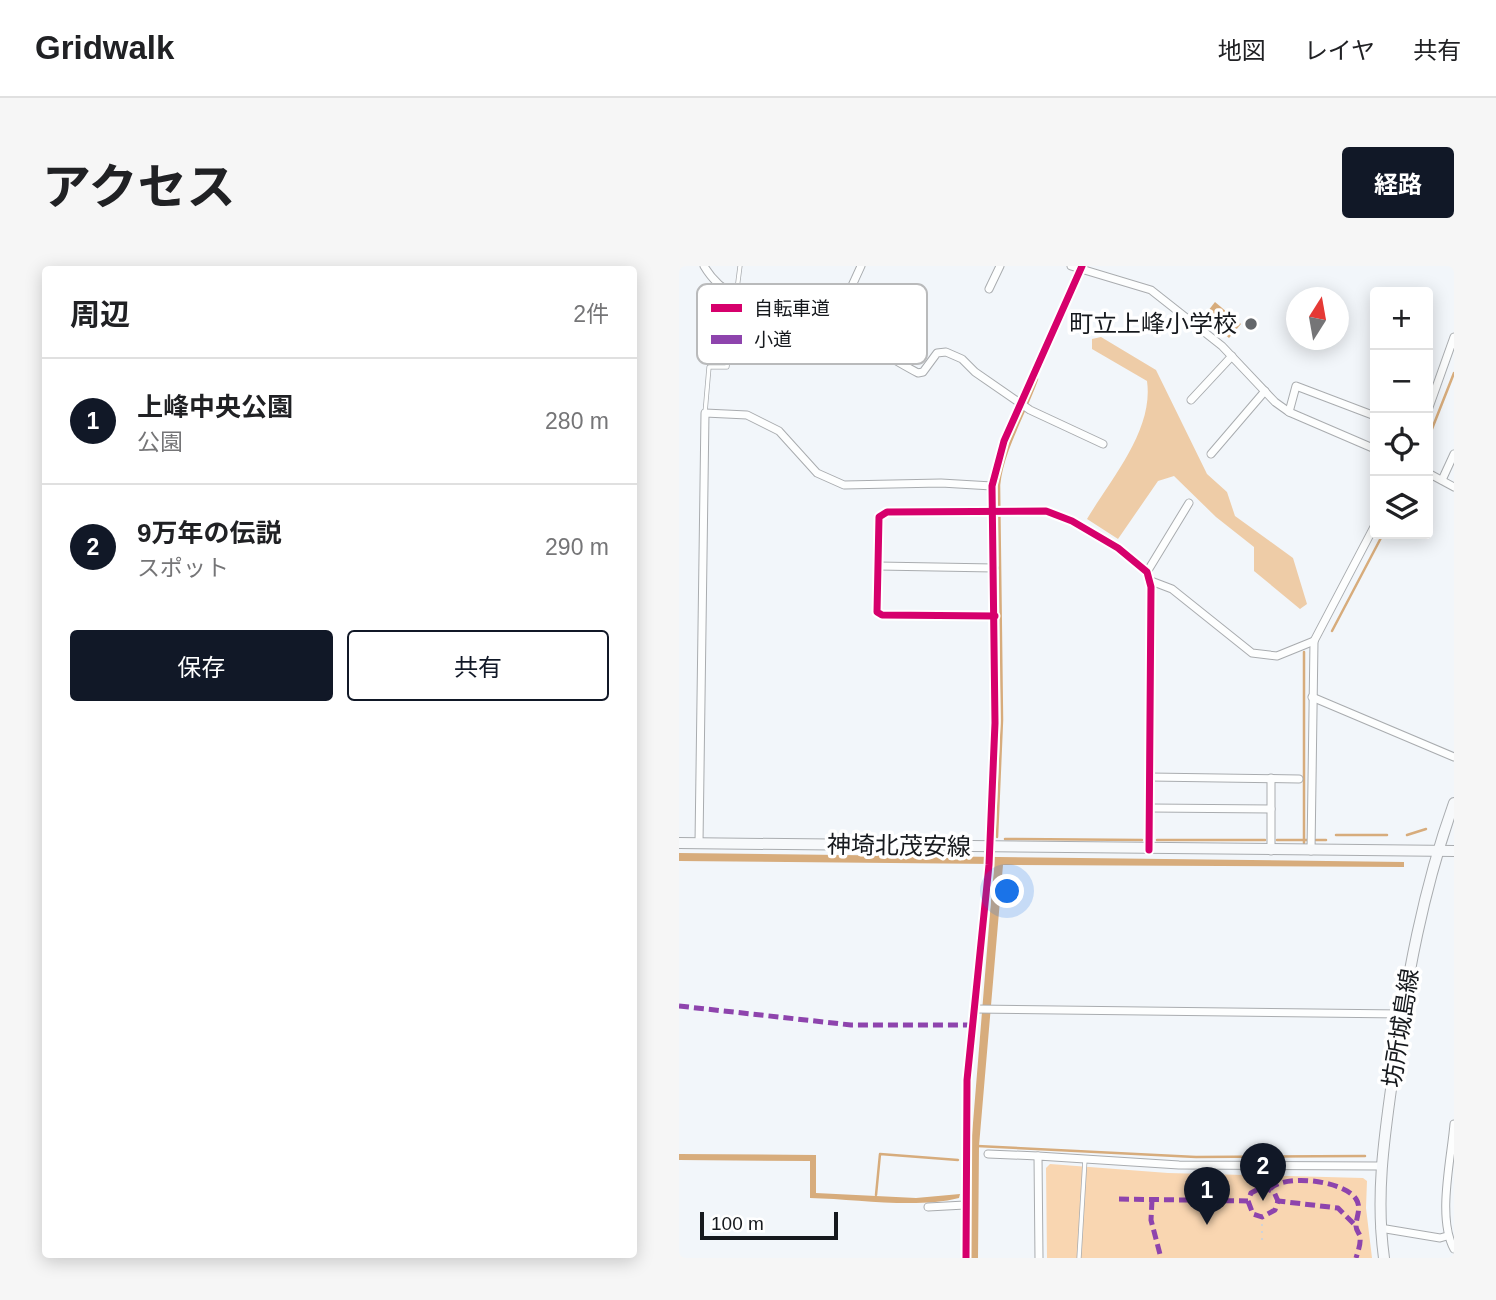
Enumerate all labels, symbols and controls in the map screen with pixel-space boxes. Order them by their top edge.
text: Gridwalk [35,29,174,66]
text: 地図 [1218,37,1266,64]
text: レイヤ [1304,37,1375,64]
text: 共有 [1413,37,1461,64]
button: 経路 [1342,147,1454,218]
text: アクセス [42,160,236,214]
legend [697,284,927,364]
north arrow [1286,287,1349,350]
map controls [1370,287,1433,539]
button: + [1370,287,1433,350]
text: 周辺 [70,298,130,331]
text: 自転車道 [754,298,830,319]
text: 2件 [573,301,609,327]
place label: 町立上峰小学校 [1069,310,1237,337]
marker: 町立上峰小学校 [1243,316,1259,332]
text: 小道 [754,329,792,350]
button: − [1370,350,1433,413]
text: 上峰中央公園 [137,392,293,422]
text: 1 [87,408,99,434]
text: 280 m [545,408,609,434]
button: locate [1370,413,1433,476]
text: 公園 [137,429,183,455]
button: layers [1370,476,1433,539]
text: 9万年の伝説 [137,518,281,548]
text: 2 [87,534,99,560]
text: 290 m [545,534,609,560]
text: スポット [137,555,229,581]
button: 保存 [70,630,333,701]
button: 共有 [347,630,609,701]
street label: 神埼北茂安線 [827,831,971,860]
your location [990,874,1024,908]
street label: 坊所城島線 [1378,967,1423,1089]
pin: 2 [1240,1143,1286,1201]
pin: 1 [1184,1167,1230,1225]
scale bar [700,1209,838,1241]
text: 100 m [711,1213,764,1234]

